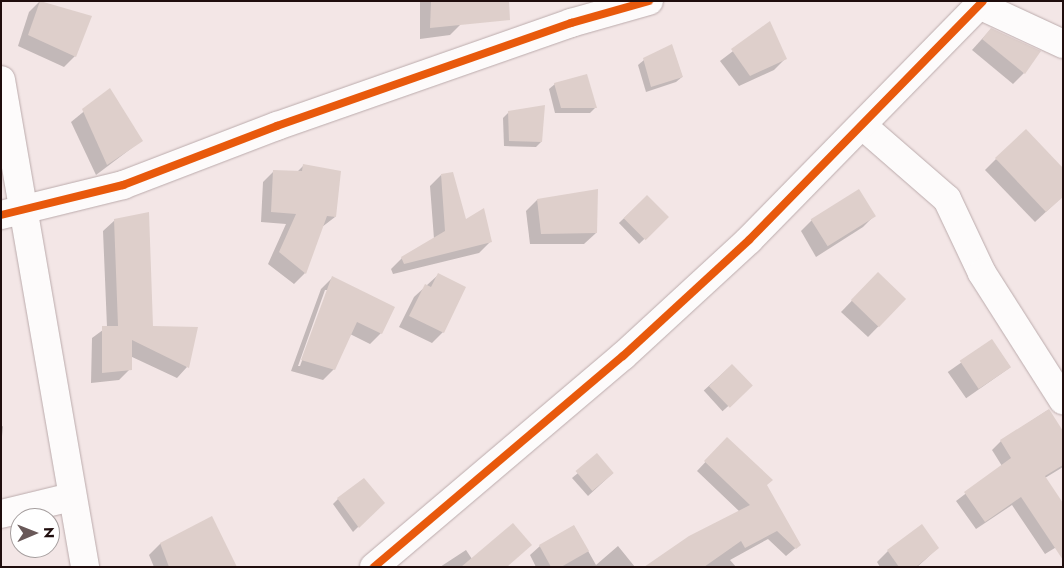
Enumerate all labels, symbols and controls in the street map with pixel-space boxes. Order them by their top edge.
north arrow [10,508,60,558]
text: N [39,527,59,538]

